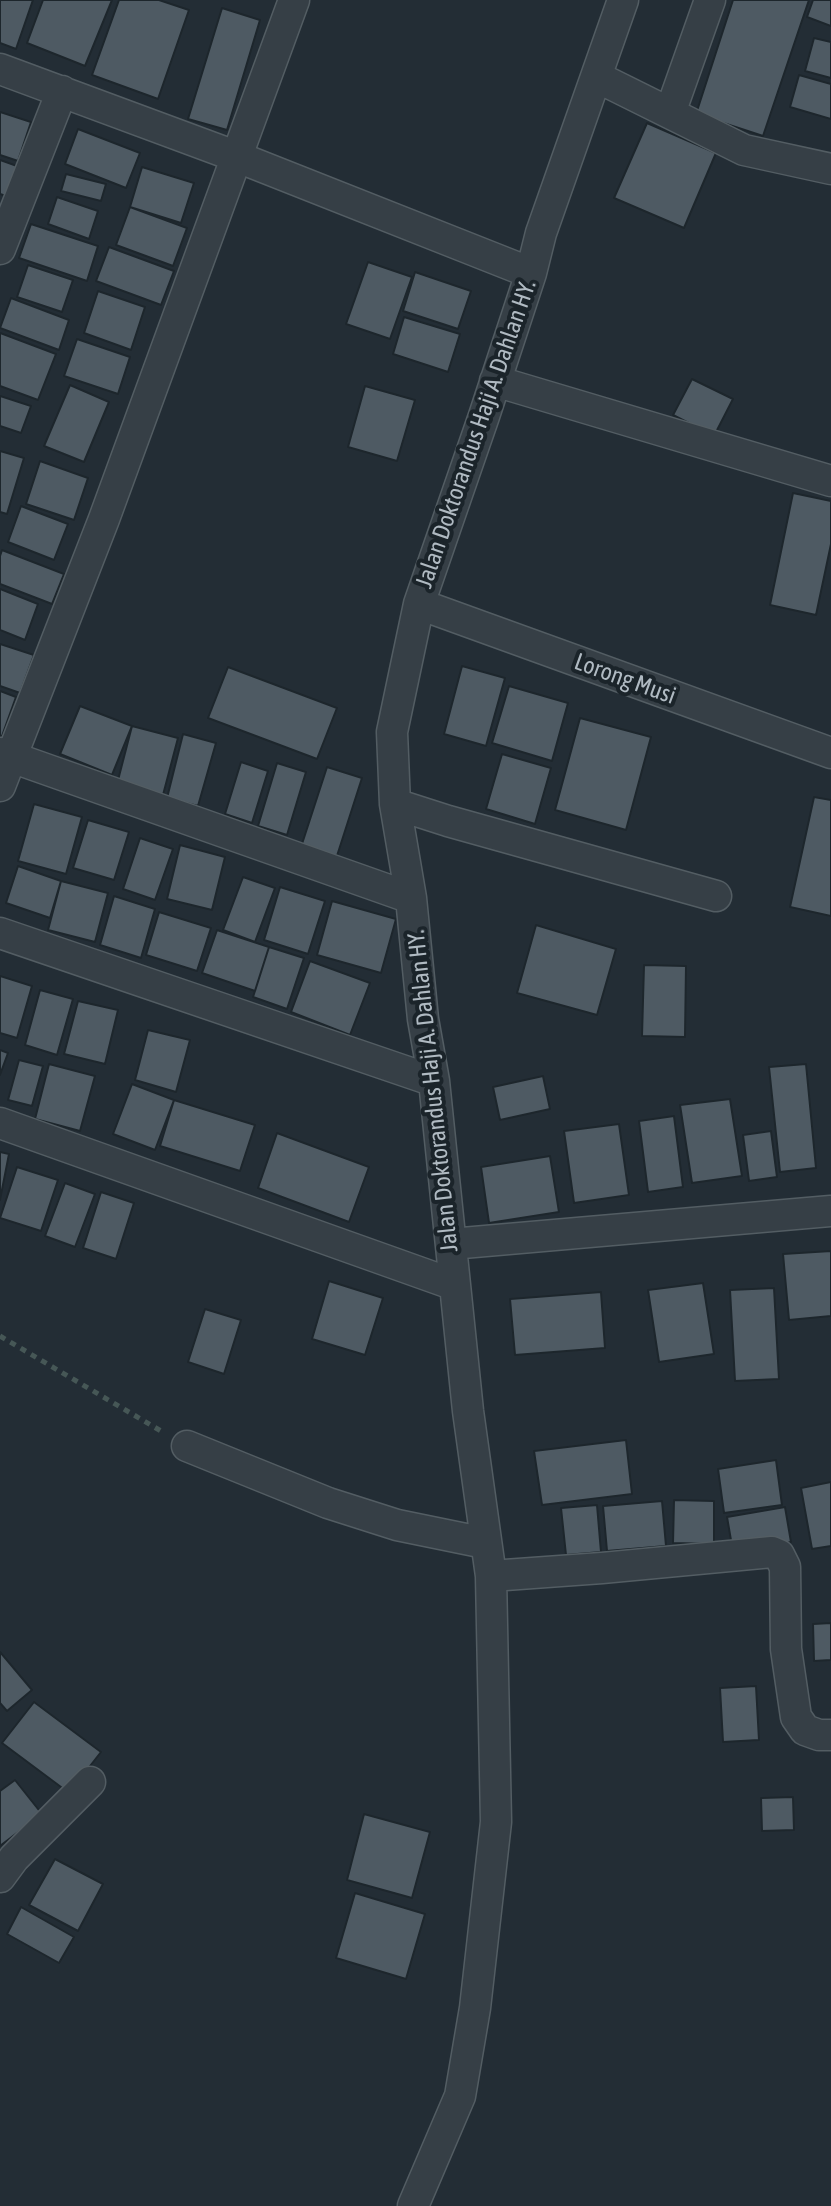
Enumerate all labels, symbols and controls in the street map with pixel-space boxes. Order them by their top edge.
street label: Jalan Doktorandus Haji A. Dahlan HY. [410,276,542,592]
street label: Lorong Musi [570,647,680,711]
street label: Jalan Doktorandus Haji A. Dahlan HY. [402,928,464,1254]

